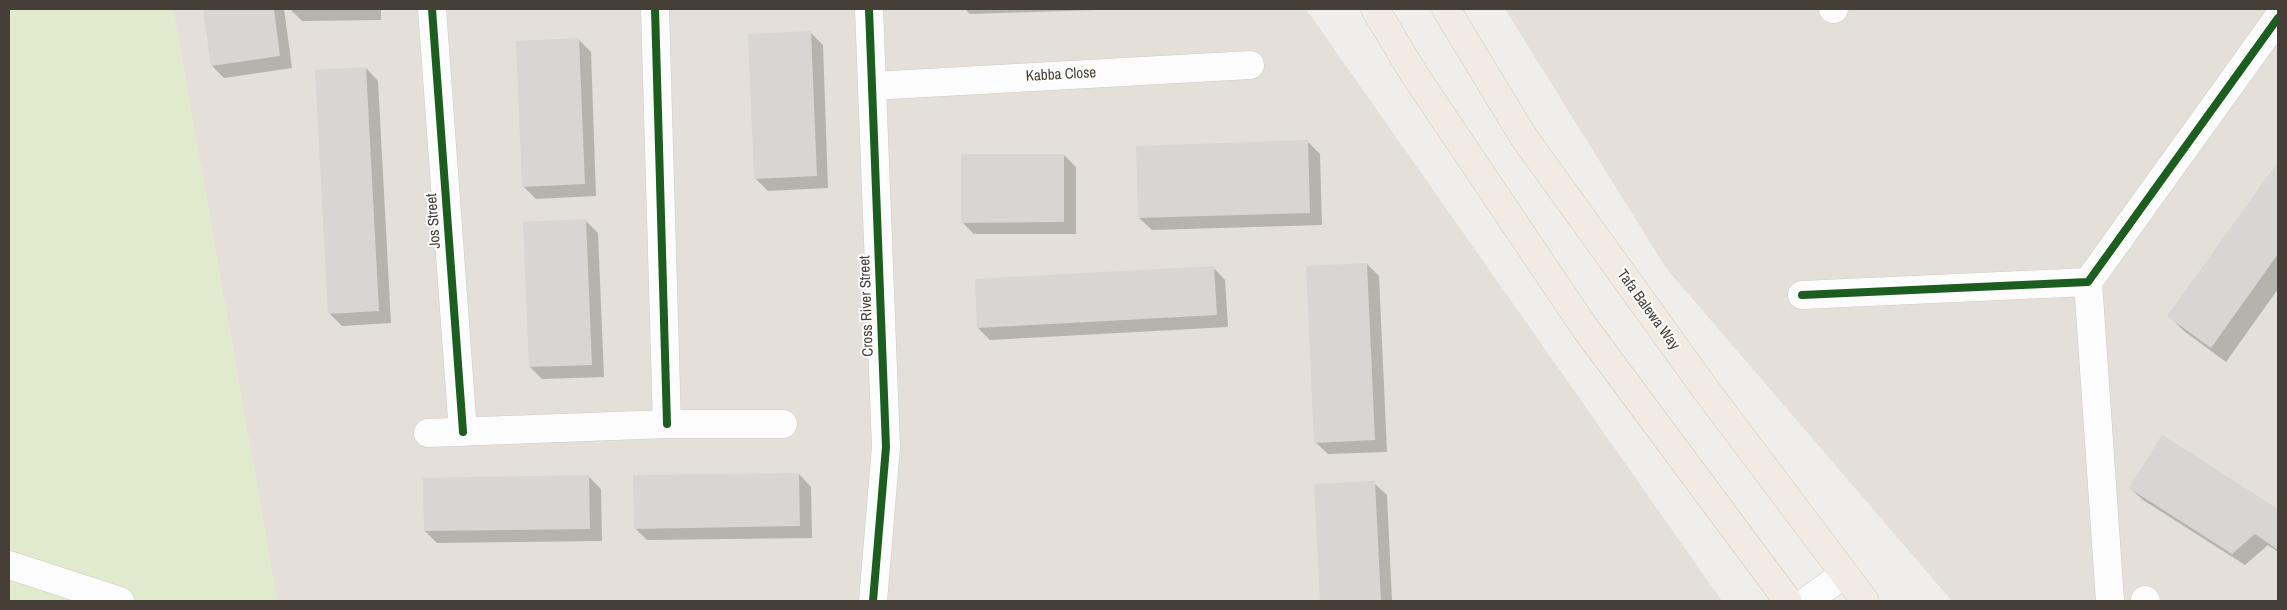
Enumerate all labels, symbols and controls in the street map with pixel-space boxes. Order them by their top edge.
street label: Kabba Close [1025,64,1097,86]
street label: Jos Street [423,193,445,249]
street label: Cross River Street [856,255,878,357]
street label: Tafa Balewa Way [1613,266,1683,354]

